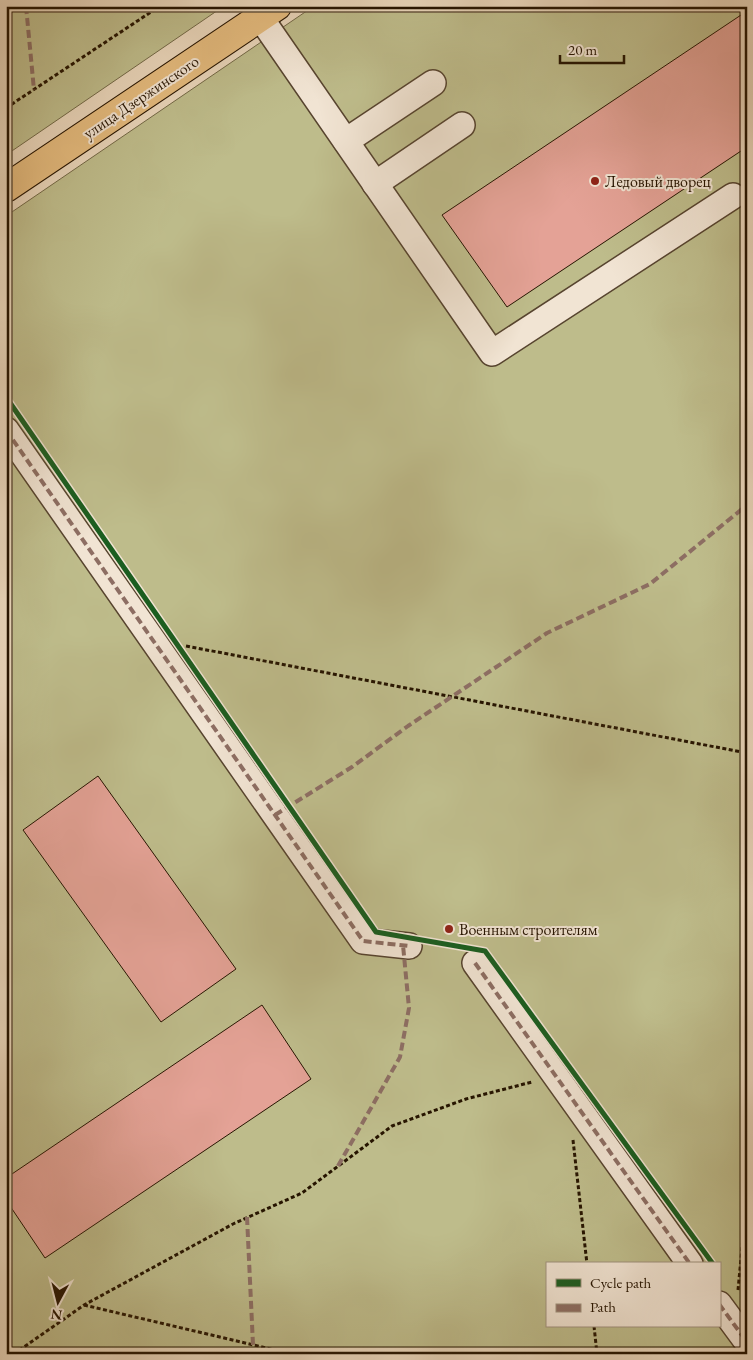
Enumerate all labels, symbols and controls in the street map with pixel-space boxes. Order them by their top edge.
scale bar [560,32,624,64]
text: 20 m [568,40,597,59]
street label: улица Дзержинского [79,50,203,144]
place label: Ледовый дворец [605,171,712,192]
marker: Ледовый дворец [589,175,601,187]
place label: Военным строителям [459,919,598,940]
marker: Военным строителям [443,923,455,935]
legend [546,1262,720,1328]
text: Cycle path [590,1273,652,1292]
north arrow [32,1278,82,1328]
text: Path [590,1297,616,1316]
text: N [49,1305,63,1325]

